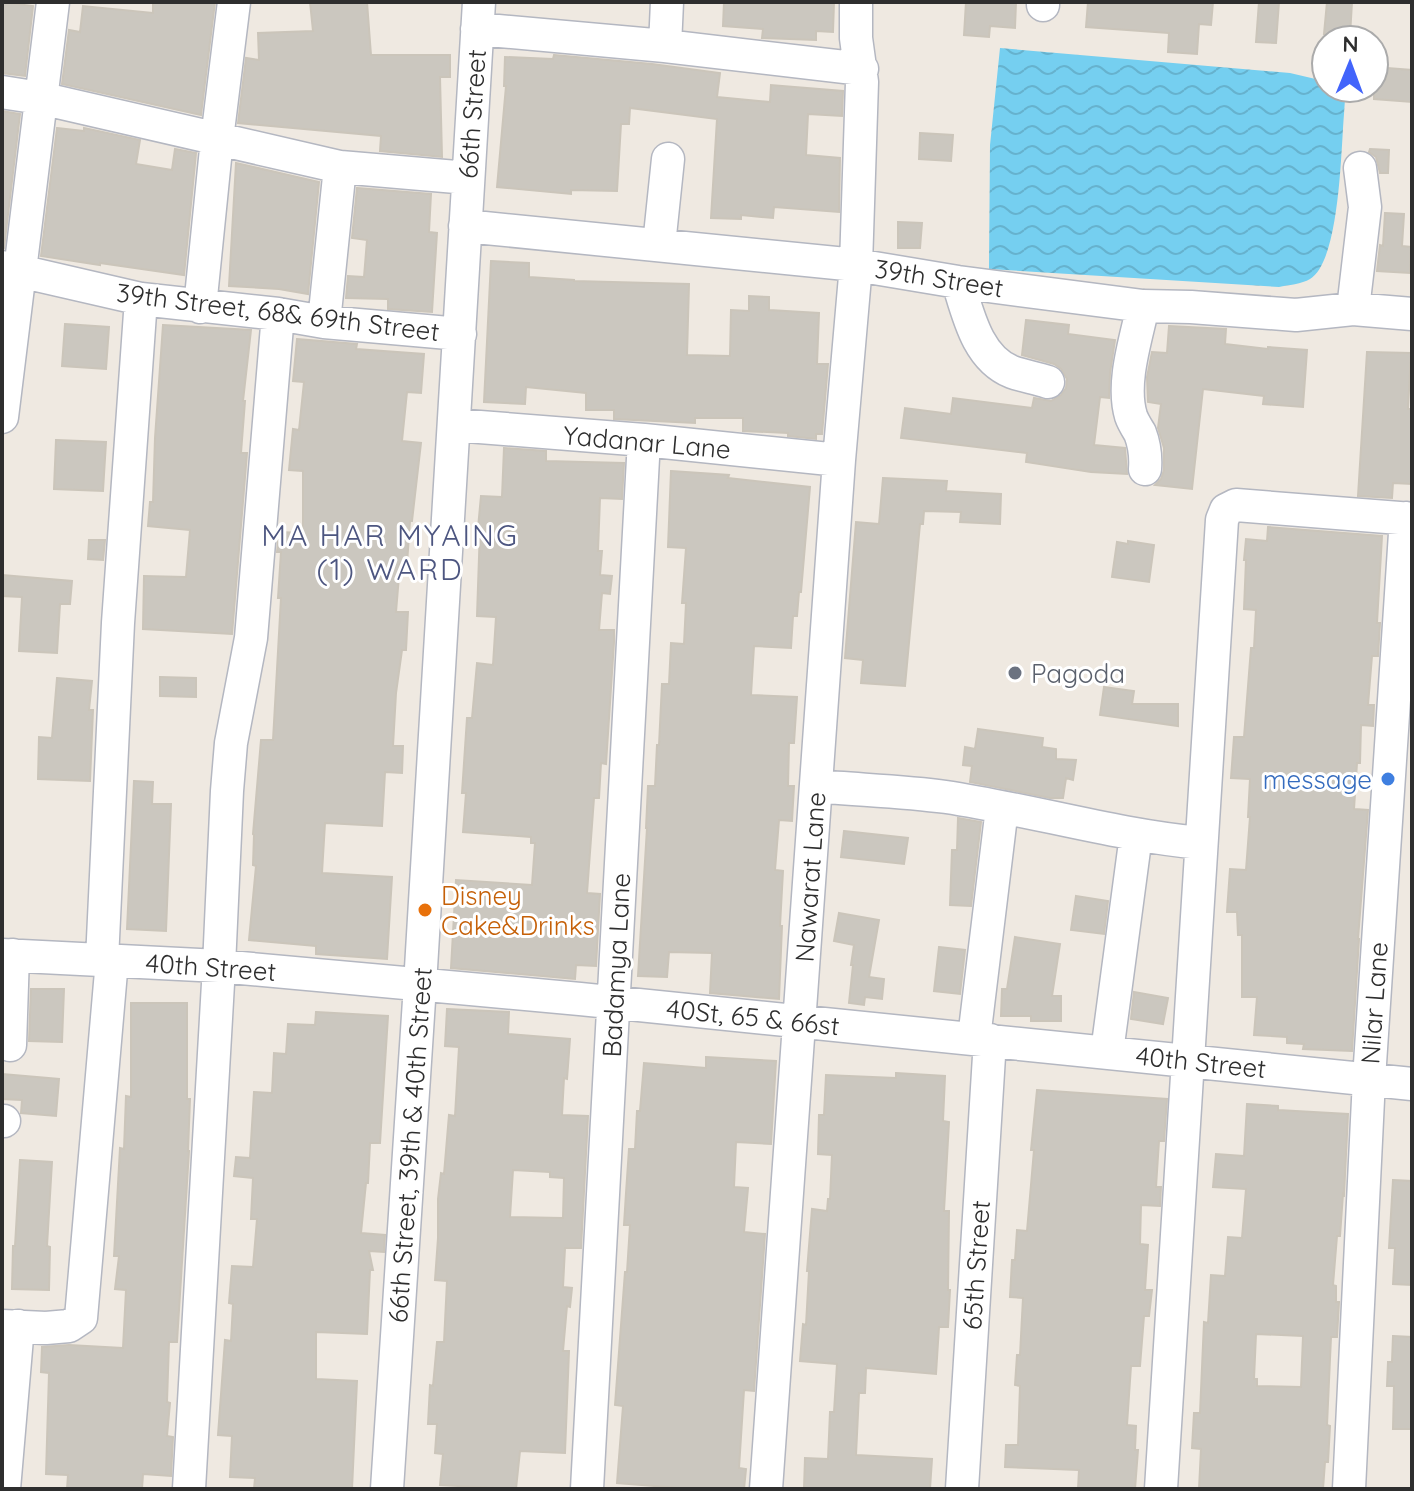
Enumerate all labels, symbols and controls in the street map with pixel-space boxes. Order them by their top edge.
north arrow [1310,24,1390,104]
text: N [1342,30,1359,58]
street label: 66th Street [451,48,493,180]
street label: 39th Street [872,252,1006,304]
street label: 39th Street, 68& 69th Street [115,276,441,348]
street label: Yadanar Lane [562,418,732,466]
district label: MA HAR MYAING (1) WARD [261,516,519,588]
place label: Pagoda [1031,657,1125,690]
marker: Pagoda [1006,664,1024,682]
place label: message [1263,763,1372,796]
marker: message [1379,770,1397,788]
street label: Nawarat Lane [788,791,832,963]
street label: Badamya Lane [595,872,637,1058]
place label: Disney Cake&Drinks [441,879,595,942]
marker: Disney Cake&Drinks [416,901,434,919]
street label: Nilar Lane [1353,941,1395,1065]
street label: 40th Street [145,946,277,988]
street label: 66th Street, 39th & 40th Street [381,966,439,1324]
street label: 40St, 65 & 66st [665,992,841,1042]
street label: 40th Street [1134,1039,1268,1085]
street label: 65th Street [955,1199,997,1331]

